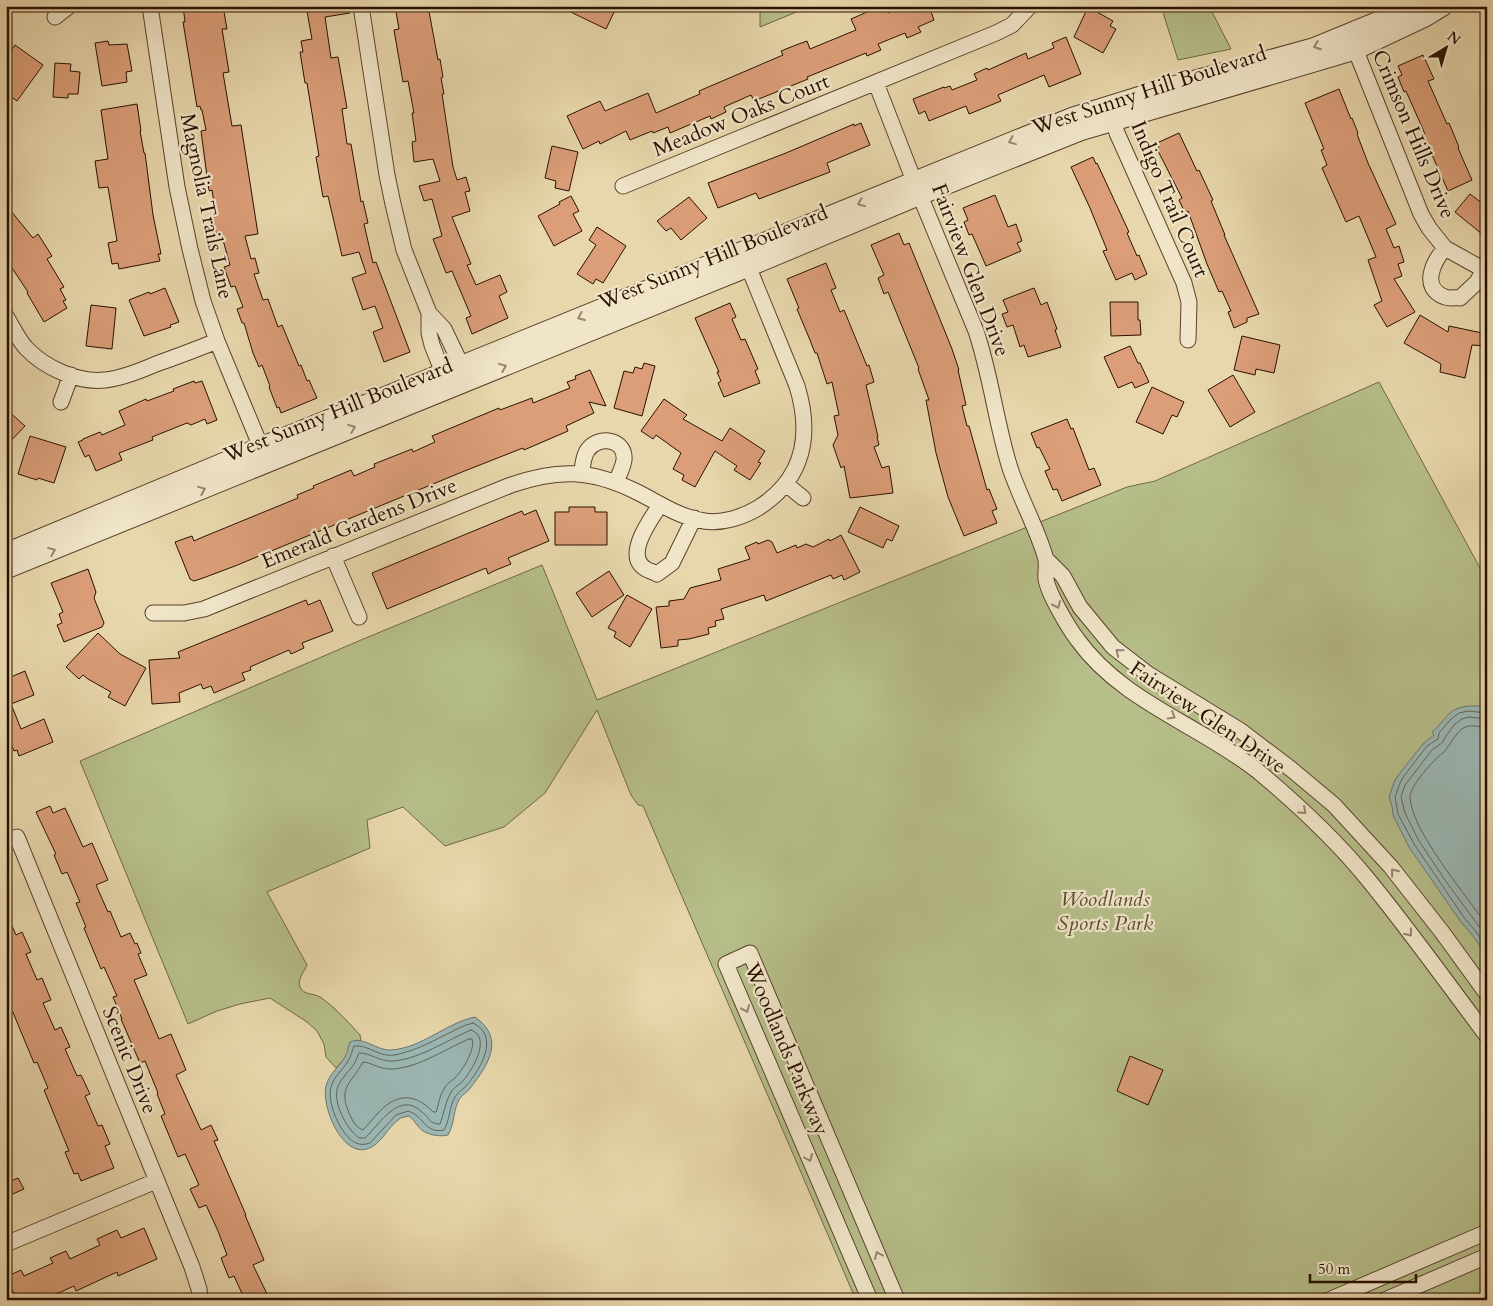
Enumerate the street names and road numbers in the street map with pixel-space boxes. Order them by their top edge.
street label: West Sunny Hill Boulevard [1027,39,1270,142]
street label: Crimson Hills Drive [1365,45,1462,223]
street label: Meadow Oaks Court [649,67,834,164]
street label: Magnolia Trails Lane [173,111,240,302]
street label: Indigo Trail Court [1124,117,1216,282]
street label: Fairview Glen Drive [924,180,1017,361]
street label: West Sunny Hill Boulevard [593,198,832,317]
street label: West Sunny Hill Boulevard [218,351,457,470]
street label: Emerald Gardens Drive [257,471,461,576]
street label: Fairview Glen Drive [1124,654,1292,781]
street label: Woodlands Parkway [737,958,836,1140]
street label: Scenic Drive [95,1002,164,1118]

